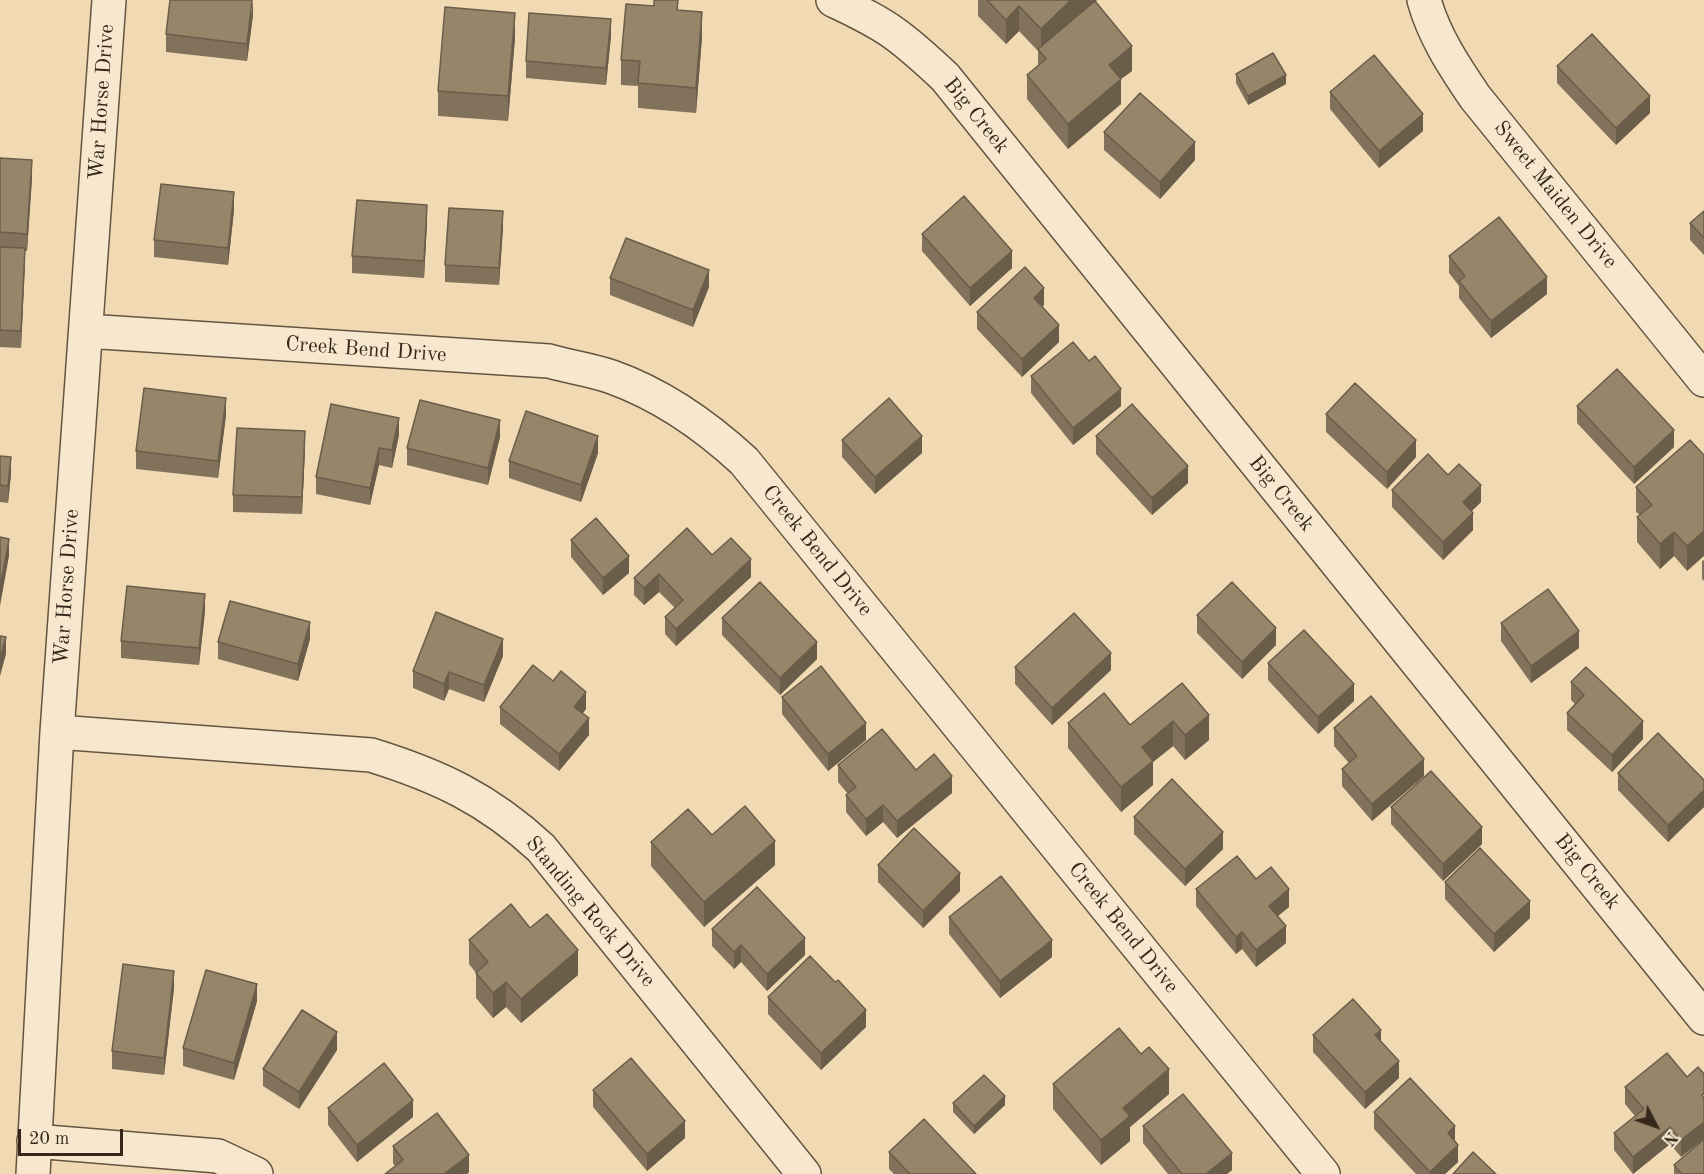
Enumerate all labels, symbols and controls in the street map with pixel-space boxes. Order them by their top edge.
street label: War Horse Drive [84,23,120,181]
street label: Big Creek [938,73,1014,159]
street label: Sweet Maiden Drive [1488,116,1622,274]
street label: Creek Bend Drive [285,332,447,368]
street label: Big Creek [1243,451,1319,537]
street label: Creek Bend Drive [756,480,878,622]
street label: War Horse Drive [49,508,85,666]
street label: Big Creek [1549,829,1625,915]
street label: Standing Rock Drive [520,831,660,993]
street label: Creek Bend Drive [1062,857,1184,999]
north arrow [1626,1096,1686,1156]
scale bar [21,1117,126,1155]
text: N [1660,1128,1680,1148]
text: 20 m [29,1130,69,1148]

